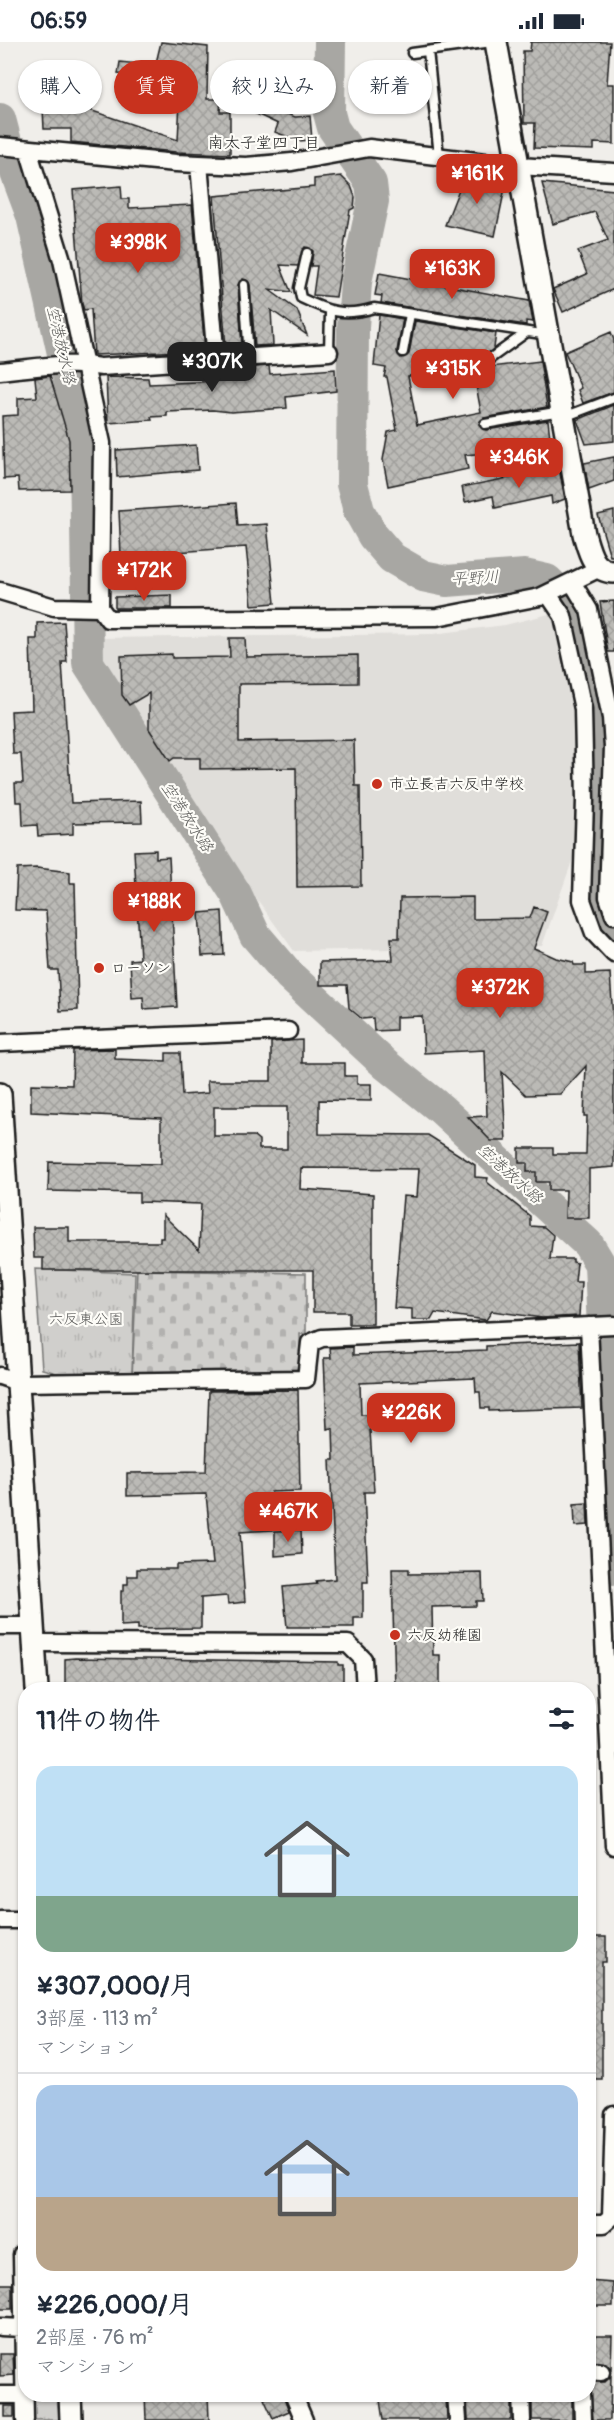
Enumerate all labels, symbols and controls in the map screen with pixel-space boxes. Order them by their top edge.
text: 06:59 [30,7,87,35]
chip: 購入 [18,60,102,114]
chip: 賃貸 [114,60,198,114]
chip: 絞り込み [210,60,336,114]
chip: 新着 [348,60,432,114]
district label: 南太子堂四丁目 [208,133,320,153]
pin: ¥161K [435,154,519,205]
text: ¥161K [450,161,504,186]
pin: ¥398K [96,223,180,274]
text: ¥398K [109,230,167,255]
pin: ¥163K [410,249,494,300]
text: ¥163K [424,256,480,281]
water label: 空港放水路 [42,304,80,387]
pin: ¥307K [170,342,254,393]
text: ¥307K [181,349,243,374]
pin: ¥315K [411,349,495,400]
text: ¥315K [425,356,481,381]
pin: ¥346K [477,438,561,489]
text: ¥346K [489,445,549,470]
pin: ¥172K [102,551,186,602]
text: ¥172K [116,558,172,583]
water label: 平野川 [451,567,499,589]
place label: 市立長吉六反中学校 [389,775,524,794]
marker: 市立長吉六反中学校 [370,777,384,791]
water label: 空港放水路 [157,778,218,857]
pin: ¥188K [112,882,196,933]
text: ¥188K [127,889,181,914]
place label: ローソン [111,959,171,978]
marker: ローソン [92,961,106,975]
pin: ¥372K [458,968,542,1019]
text: ¥372K [471,975,529,1000]
water label: 空港放水路 [474,1140,547,1209]
park label: 六反東公園 [48,1310,124,1329]
pin: ¥226K [369,1393,453,1444]
text: ¥226K [381,1400,441,1425]
pin: ¥467K [246,1492,330,1543]
text: ¥467K [258,1499,318,1524]
place label: 六反幼稚園 [407,1626,482,1645]
marker: 六反幼稚園 [388,1628,402,1642]
icon: filters [545,1702,578,1735]
text: 11件の物件 [36,1705,160,1737]
icon: home [253,1805,361,1913]
text: ¥307,000/月 [36,1970,195,2002]
text: 3部屋 · 113 m² [36,2006,158,2031]
text: マンション [36,2035,135,2060]
icon: home [253,2124,361,2232]
text: ¥226,000/月 [36,2289,193,2321]
text: 2部屋 · 76 m² [36,2325,153,2350]
text: マンション [36,2354,135,2379]

